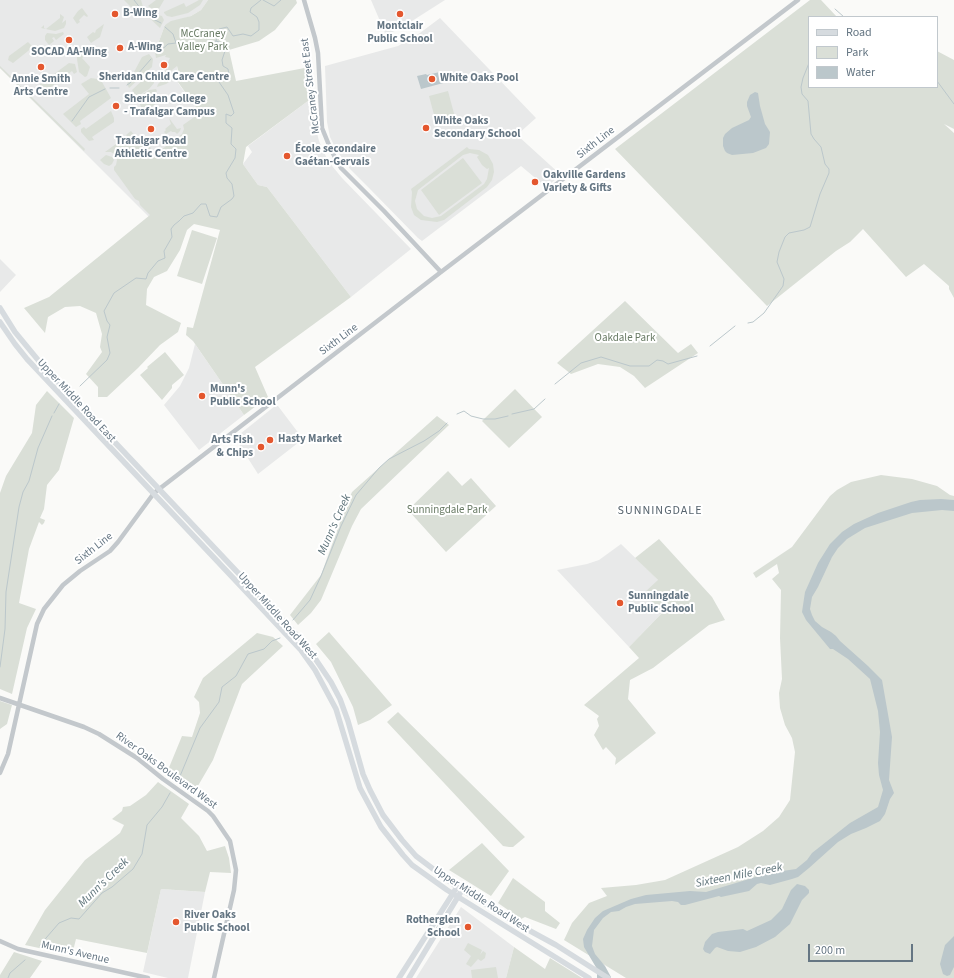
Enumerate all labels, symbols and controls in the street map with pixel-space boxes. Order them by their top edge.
place label: B-Wing [123,7,157,21]
marker: B-Wing [110,9,120,19]
marker: Montclair Public School [395,9,405,19]
legend [808,16,938,88]
place label: Montclair Public School [367,20,433,46]
text: Road [846,24,872,41]
park label: McCraney Valley Park [178,28,228,54]
marker: SOCAD AA-Wing [64,35,74,45]
street label: McCraney Street East [299,37,323,135]
place label: A-Wing [128,41,162,55]
marker: A-Wing [115,43,125,53]
text: Park [846,44,868,61]
place label: SOCAD AA-Wing [31,46,107,60]
marker: Sheridan Child Care Centre [159,60,169,70]
marker: Annie Smith Arts Centre [36,62,46,72]
text: Water [846,64,875,81]
place label: Sheridan Child Care Centre [99,71,229,85]
place label: White Oaks Pool [440,72,518,86]
place label: Annie Smith Arts Centre [12,73,70,99]
marker: White Oaks Pool [427,74,437,84]
place label: Sheridan College - Trafalgar Campus [124,93,215,119]
marker: Sheridan College - Trafalgar Campus [111,101,121,111]
place label: White Oaks Secondary School [434,115,520,141]
marker: White Oaks Secondary School [421,123,431,133]
marker: Trafalgar Road Athletic Centre [146,124,156,134]
street label: Sixth Line [574,124,618,162]
place label: Trafalgar Road Athletic Centre [115,135,187,161]
place label: École secondaire Gaétan-Gervais [295,143,376,169]
marker: École secondaire Gaétan-Gervais [282,151,292,161]
place label: Oakville Gardens Variety & Gifts [543,169,626,195]
marker: Oakville Gardens Variety & Gifts [530,177,540,187]
street label: Sixth Line [317,321,361,359]
park label: Oakdale Park [595,332,655,346]
street label: Upper Middle Road East [34,356,118,446]
place label: Munn's Public School [210,383,276,409]
marker: Munn's Public School [197,391,207,401]
place label: Hasty Market [278,433,342,447]
place label: Arts Fish & Chips [211,434,253,460]
marker: Hasty Market [265,435,275,445]
marker: Arts Fish & Chips [256,442,266,452]
water label: Munn's Creek [315,492,355,558]
park label: Sunningdale Park [407,504,487,518]
district label: SUNNINGDALE [618,504,702,518]
street label: Sixth Line [72,530,116,568]
street label: Upper Middle Road West [235,570,319,662]
place label: Sunningdale Public School [628,590,694,616]
marker: Sunningdale Public School [615,598,625,608]
street label: River Oaks Boulevard West [113,730,219,812]
water label: Munn's Creek [76,855,132,911]
water label: Sixteen Mile Creek [694,861,784,891]
street label: Upper Middle Road West [430,864,532,936]
place label: River Oaks Public School [184,909,250,935]
place label: Rotherglen School [406,914,460,940]
marker: River Oaks Public School [171,917,181,927]
marker: Rotherglen School [463,922,473,932]
scale bar [810,936,915,962]
street label: Munn's Avenue [40,939,110,967]
text: 200 m [815,942,845,959]

